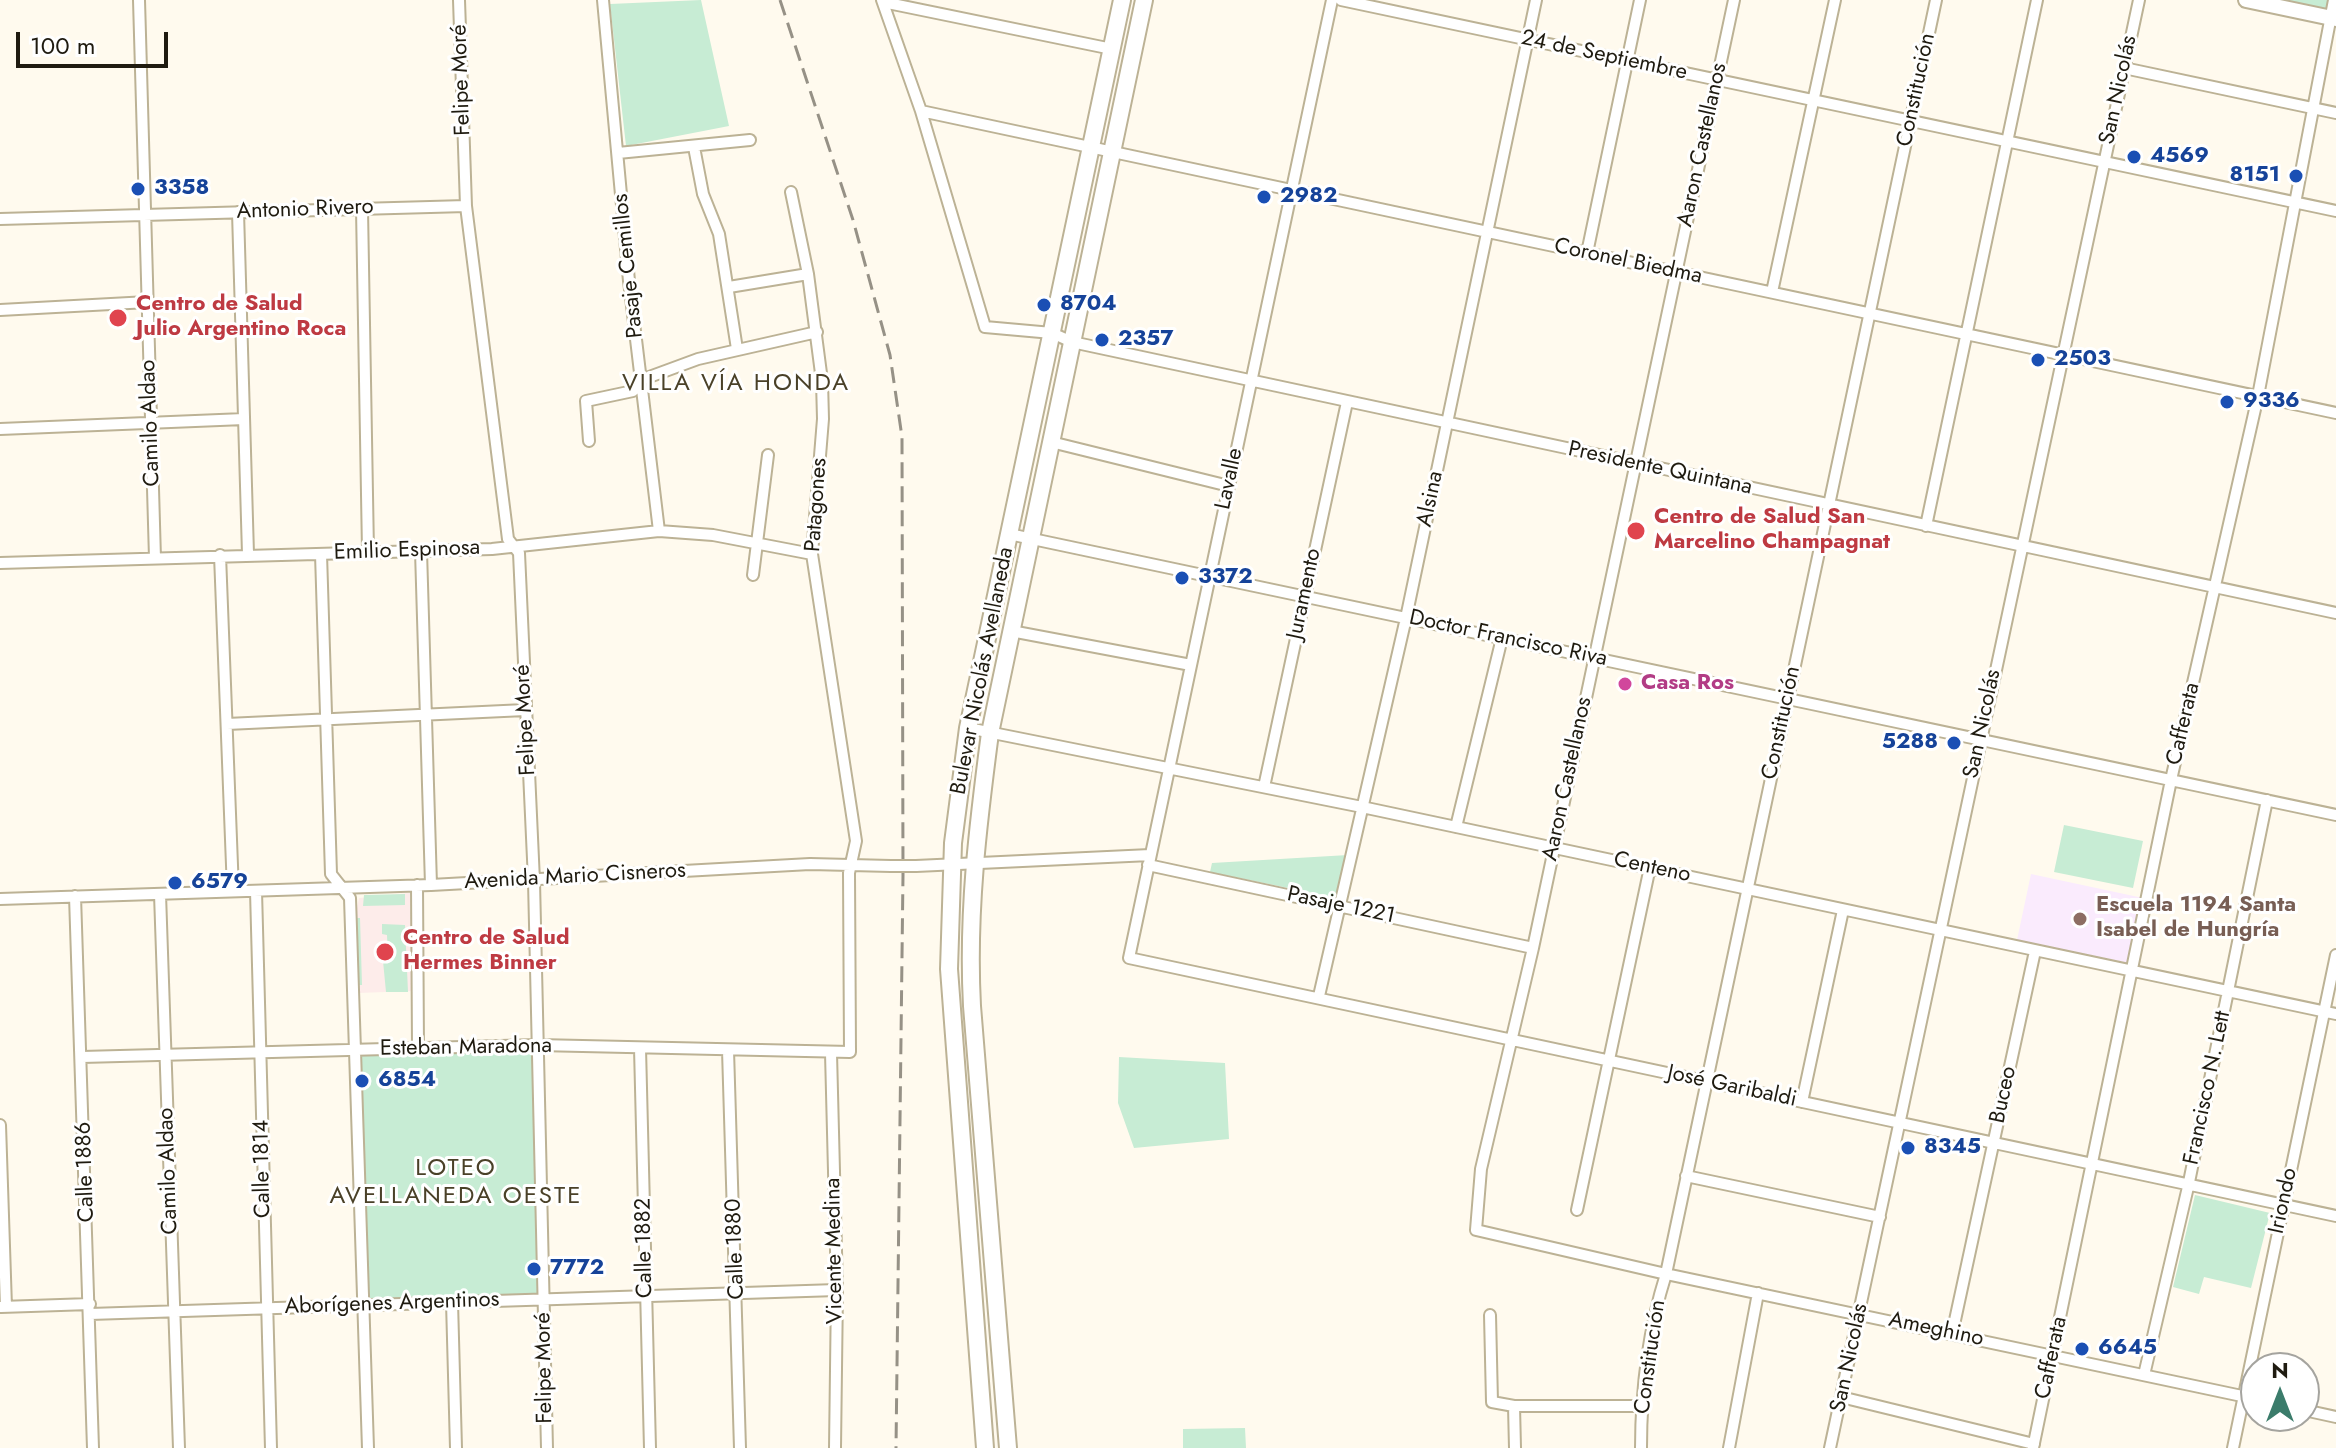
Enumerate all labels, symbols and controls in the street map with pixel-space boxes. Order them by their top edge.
scale bar [20,16,172,66]
street label: Felipe Moré [447,24,477,136]
street label: 24 de Septiembre [1519,26,1689,86]
text: 100 m [30,28,96,63]
street label: Constitución [1892,31,1942,149]
street label: San Nicolás [2095,33,2143,147]
street label: Aaron Castellanos [1673,61,1733,229]
place label: 4569 [2150,144,2209,170]
marker: 4569 [2125,148,2143,166]
place label: 8151 [2230,163,2280,189]
marker: 8151 [2287,167,2305,185]
place label: 3358 [154,176,209,202]
marker: 3358 [129,180,147,198]
place label: 2982 [1280,184,1337,210]
marker: 2982 [1255,188,1273,206]
street label: Pasaje Cemillos [608,192,650,340]
street label: Antonio Rivero [236,194,374,226]
street label: Coronel Biedma [1552,233,1704,291]
place label: Centro de Salud Julio Argentino Roca [136,292,346,344]
place label: 8704 [1060,292,1117,318]
marker: 8704 [1035,296,1053,314]
marker: Centro de Salud Julio Argentino Roca [107,307,129,329]
place label: 2357 [1118,327,1174,353]
marker: 2357 [1093,331,1111,349]
place label: 2503 [2054,347,2111,373]
marker: 2503 [2029,351,2047,369]
street label: Camilo Aldao [136,359,166,487]
district label: VILLA VÍA HONDA [622,370,850,398]
place label: 9336 [2243,389,2300,415]
marker: 9336 [2218,393,2236,411]
street label: Presidente Quintana [1566,437,1754,501]
street label: Lavalle [1211,446,1249,512]
street label: Patagones [801,457,833,553]
street label: Alsina [1412,469,1450,529]
place label: Centro de Salud San Marcelino Champagnat [1654,505,1890,556]
marker: Centro de Salud San Marcelino Champagnat [1625,520,1647,542]
street label: Emilio Espinosa [333,535,481,567]
street label: Bulevar Nicolás Avellaneda [946,545,1020,797]
street label: Juramento [1282,546,1328,642]
place label: 3372 [1198,565,1253,591]
marker: 3372 [1173,569,1191,587]
street label: Doctor Francisco Riva [1407,605,1609,673]
street label: Felipe Moré [510,664,542,776]
street label: Constitución [1757,664,1807,782]
street label: San Nicolás [1959,667,2007,781]
place label: Casa Ros [1641,671,1734,697]
marker: Casa Ros [1616,675,1634,693]
street label: Cafferata [2162,680,2206,768]
street label: Aaron Castellanos [1538,695,1598,863]
place label: 5288 [1882,730,1938,756]
marker: 5288 [1945,734,1963,752]
street label: Centeno [1611,847,1693,889]
street label: Avenida Mario Cisneros [463,858,687,896]
place label: 6579 [191,870,248,896]
marker: 6579 [166,874,184,892]
street label: Pasaje 1221 [1285,882,1397,930]
place label: Escuela 1194 Santa Isabel de Hungría [2096,893,2296,944]
marker: Escuela 1194 Santa Isabel de Hungría [2071,910,2089,928]
place label: Centro de Salud Hermes Binner [403,926,570,978]
marker: Centro de Salud Hermes Binner [374,941,396,963]
street label: Francisco N. Lett [2179,1009,2237,1167]
street label: Esteban Maradona [380,1033,552,1063]
street label: José Garibaldi [1665,1060,1799,1114]
street label: Buceo [1985,1064,2023,1126]
place label: 6854 [378,1068,436,1094]
marker: 6854 [353,1072,371,1090]
street label: Camilo Aldao [154,1107,184,1235]
street label: Calle 1814 [249,1120,277,1218]
street label: Calle 1886 [71,1121,101,1223]
place label: 8345 [1924,1135,1981,1161]
marker: 8345 [1899,1139,1917,1157]
district label: LOTEO AVELLANEDA OESTE [330,1155,582,1211]
street label: Iriondo [2264,1166,2304,1236]
street label: Vicente Medina [821,1178,849,1324]
street label: Calle 1882 [631,1198,659,1298]
street label: Calle 1880 [721,1198,751,1300]
place label: 7772 [550,1256,604,1282]
marker: 7772 [525,1260,543,1278]
street label: Aborígenes Argentinos [284,1287,500,1321]
street label: Constitución [1630,1298,1672,1416]
street label: San Nicolás [1826,1301,1874,1415]
street label: Ameghino [1886,1307,1986,1353]
street label: Felipe Moré [531,1312,559,1424]
street label: Cafferata [2030,1314,2074,1402]
place label: 6645 [2098,1336,2157,1362]
marker: 6645 [2073,1340,2091,1358]
north arrow [2240,1352,2320,1432]
text: N [2271,1354,2289,1386]

